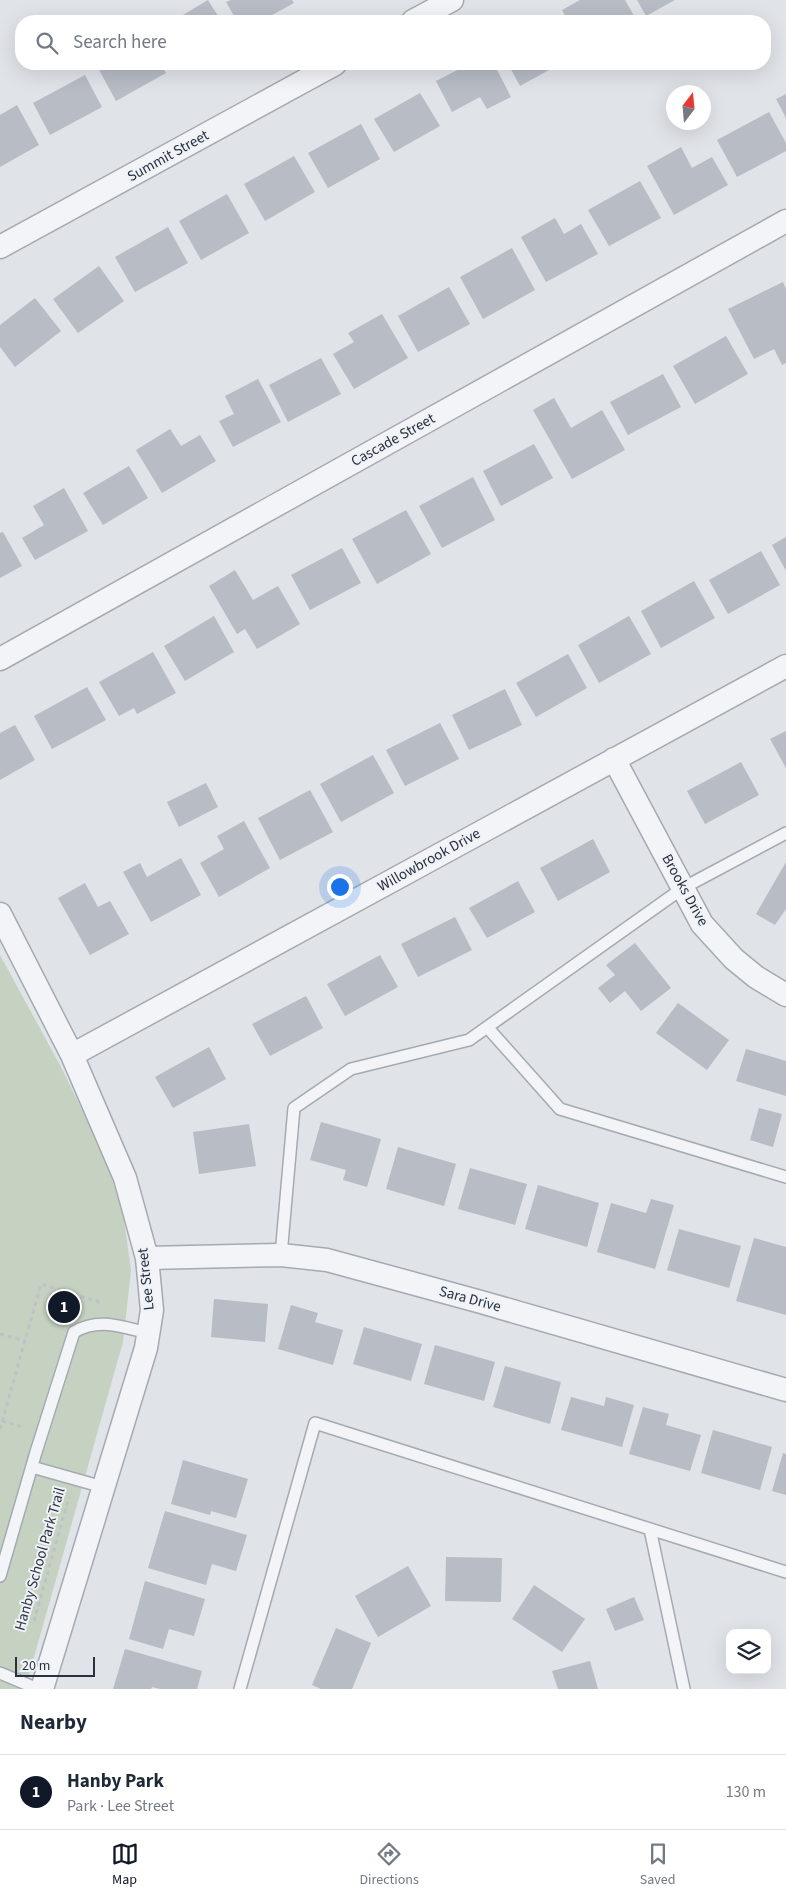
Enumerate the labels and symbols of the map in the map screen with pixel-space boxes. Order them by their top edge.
north arrow [666,85,711,130]
street label: Summit Street [123,125,213,187]
street label: Cascade Street [347,408,439,472]
street label: Willowbrook Drive [374,823,484,897]
street label: Brooks Drive [657,850,713,930]
your location [327,874,353,900]
street label: Lee Street [132,1247,160,1311]
street label: Sara Drive [437,1281,503,1317]
pin: 1 [48,1288,80,1326]
street label: Hanby School Park Trail [9,1485,71,1633]
scale bar [15,1654,95,1677]

